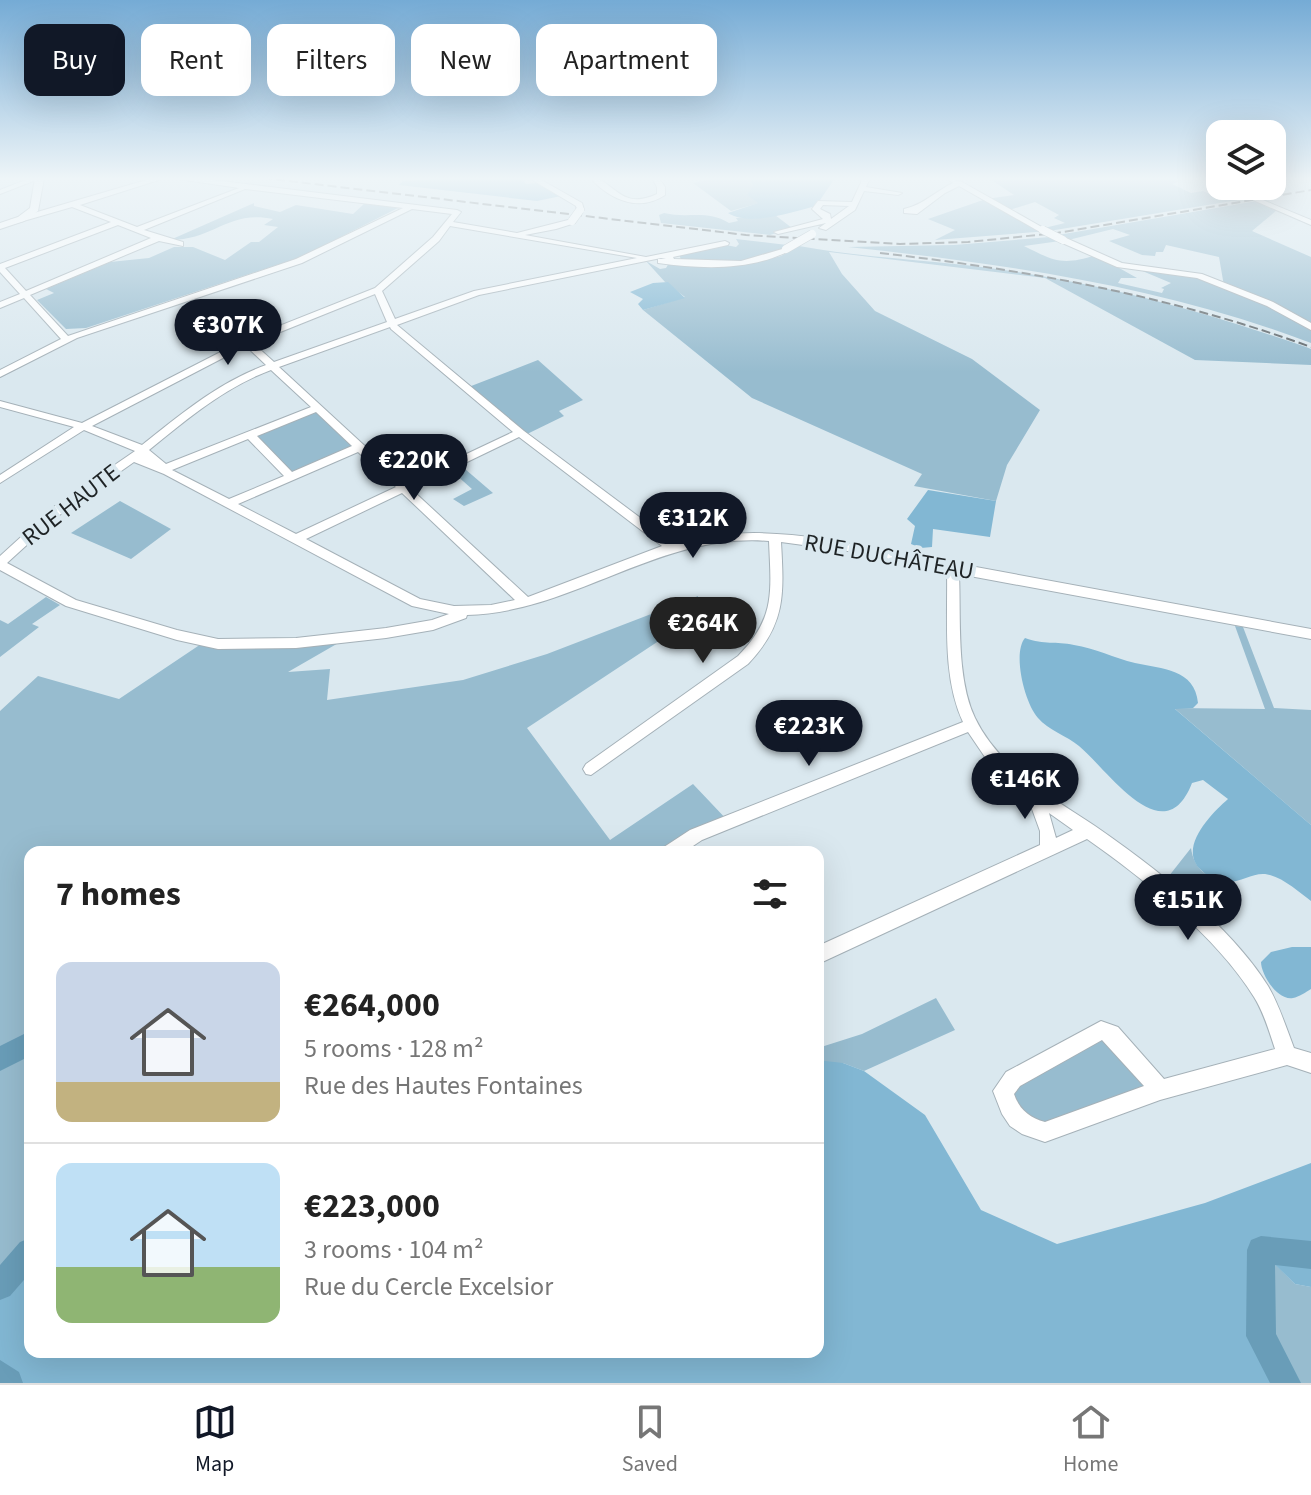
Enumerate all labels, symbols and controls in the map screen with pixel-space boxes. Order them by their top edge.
chip: Buy [24,24,125,96]
chip: Rent [141,24,251,96]
chip: Filters [267,24,395,96]
chip: New [411,24,520,96]
chip: Apartment [536,24,717,96]
map controls [1206,120,1286,200]
button: layers [1206,120,1286,200]
pin: €307K [172,299,284,367]
text: €307K [193,306,263,343]
pin: €220K [358,434,470,502]
text: €220K [379,441,449,478]
street label: RUE HAUTE [15,456,127,554]
pin: €312K [637,492,749,560]
text: €312K [658,499,728,536]
street label: RUE DUCHÂTEAU [801,525,977,589]
pin: €264K [647,597,759,665]
text: €264K [668,604,738,641]
pin: €223K [753,700,865,768]
text: €223K [774,707,844,744]
pin: €146K [969,753,1081,821]
text: €146K [990,760,1060,797]
text: 7 homes [56,870,181,919]
icon: filters [748,872,792,916]
pin: €151K [1132,874,1244,942]
text: €151K [1153,881,1223,918]
text: €264,000 [304,981,440,1030]
icon: home [120,994,216,1090]
text: 5 rooms · 128 m² [304,1030,483,1067]
text: Rue des Hautes Fontaines [304,1067,583,1104]
text: €223,000 [304,1182,440,1231]
icon: home [120,1195,216,1291]
text: 3 rooms · 104 m² [304,1231,483,1268]
text: Rue du Cercle Excelsior [304,1268,553,1305]
tab: Map [193,1400,237,1480]
tab: Saved [622,1400,678,1480]
tab: Home [1063,1400,1118,1480]

